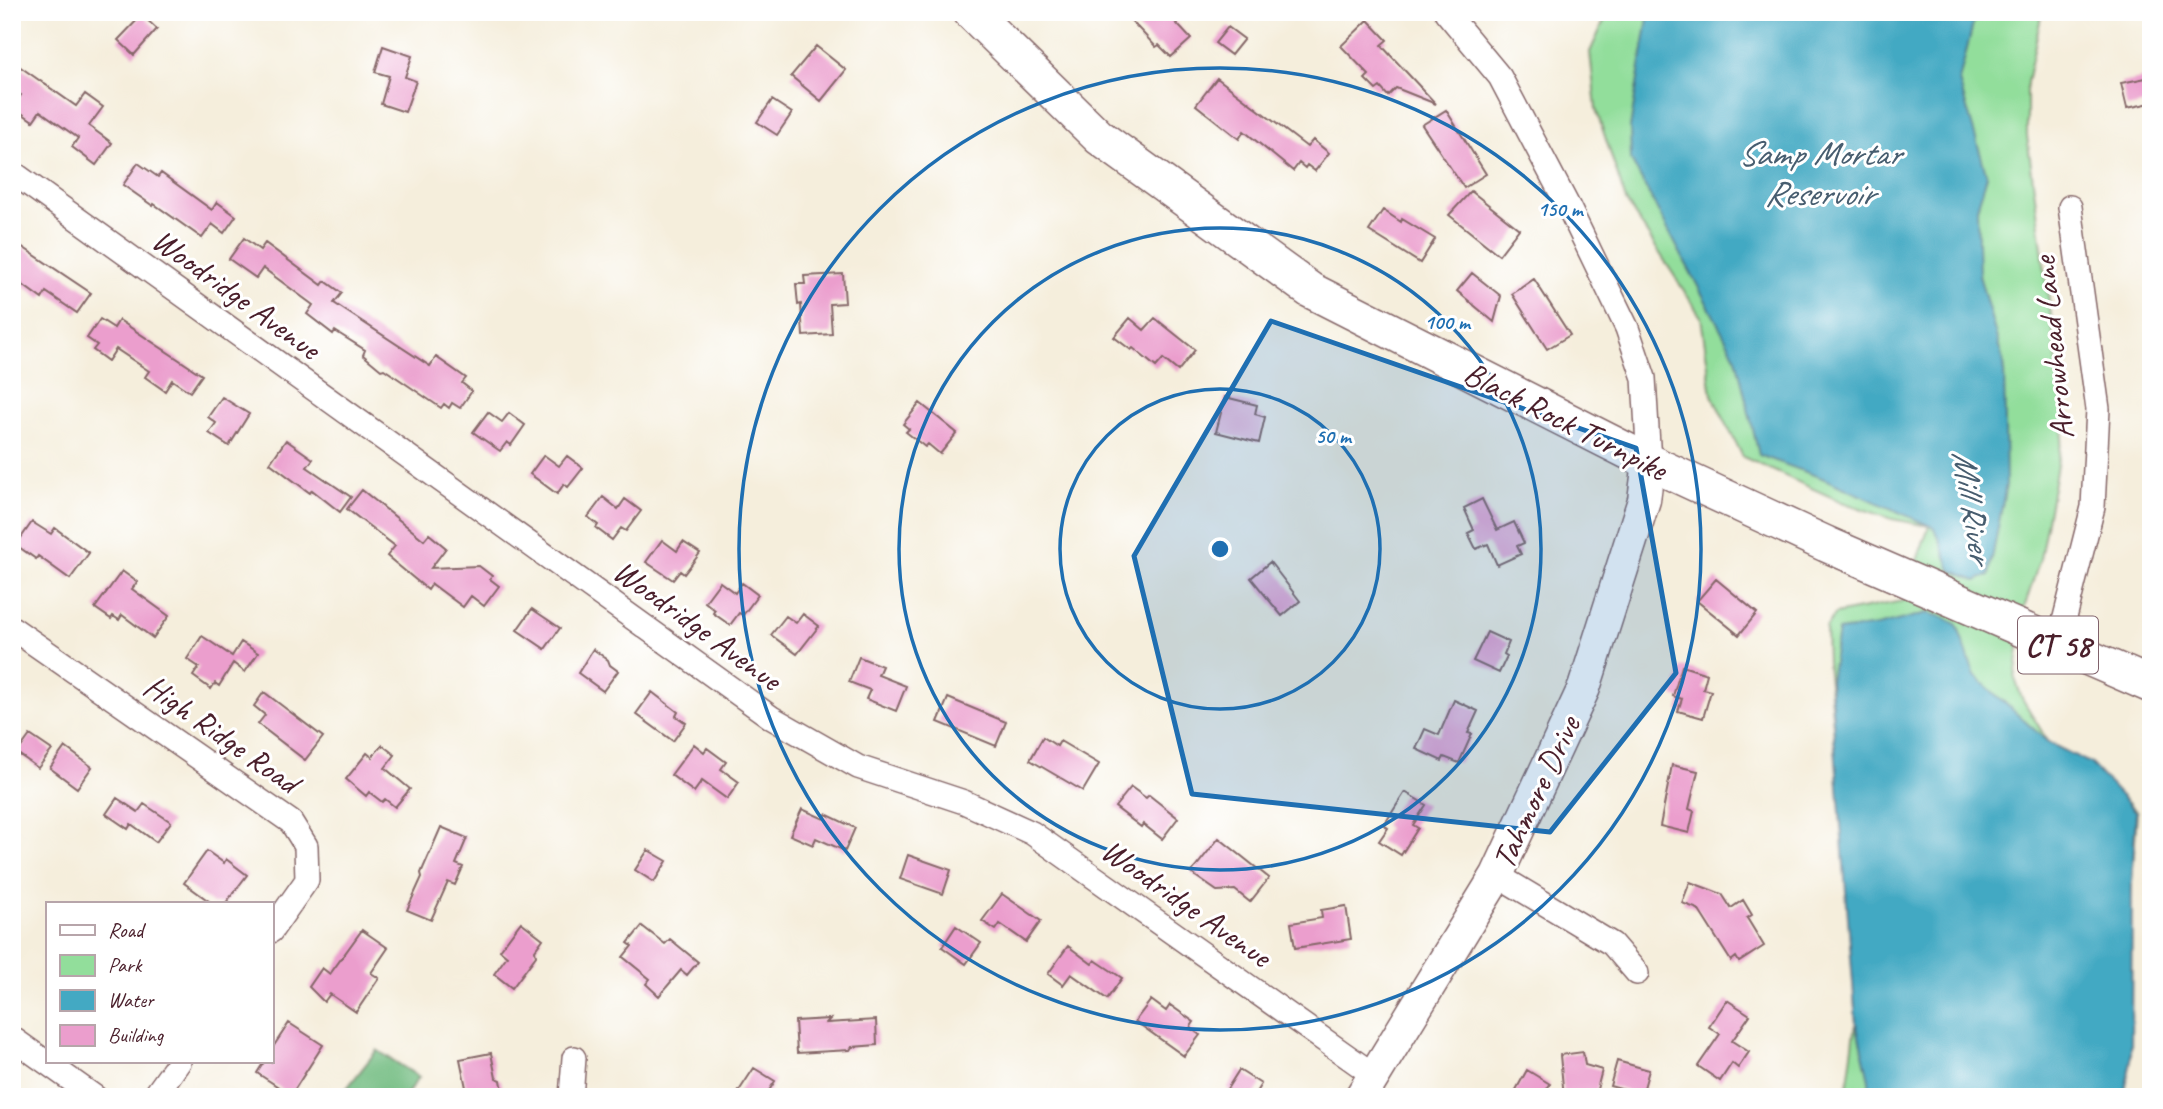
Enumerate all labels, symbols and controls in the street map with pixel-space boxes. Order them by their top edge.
water label: Samp Mortar Reservoir [1738,131,1905,216]
text: 150 m [1537,196,1585,222]
street label: Woodridge Avenue [144,219,330,370]
street label: Arrowhead Lane [2022,252,2083,441]
text: 100 m [1424,309,1472,335]
street label: Black Rock Turnpike [1457,352,1676,491]
text: 50 m [1315,423,1353,449]
water label: Mill River [1942,447,2004,571]
centre of rings [1208,537,1232,561]
street label: Woodridge Avenue [605,550,791,701]
road number: CT 58 [2018,616,2098,674]
street label: High Ridge Road [136,665,311,805]
street label: Tahmore Drive [1482,707,1590,875]
street label: Woodridge Avenue [1093,829,1281,978]
legend [46,902,273,1064]
text: Road [108,917,147,943]
text: Park [108,952,143,978]
text: Water [108,987,155,1013]
text: Building [108,1022,165,1048]

